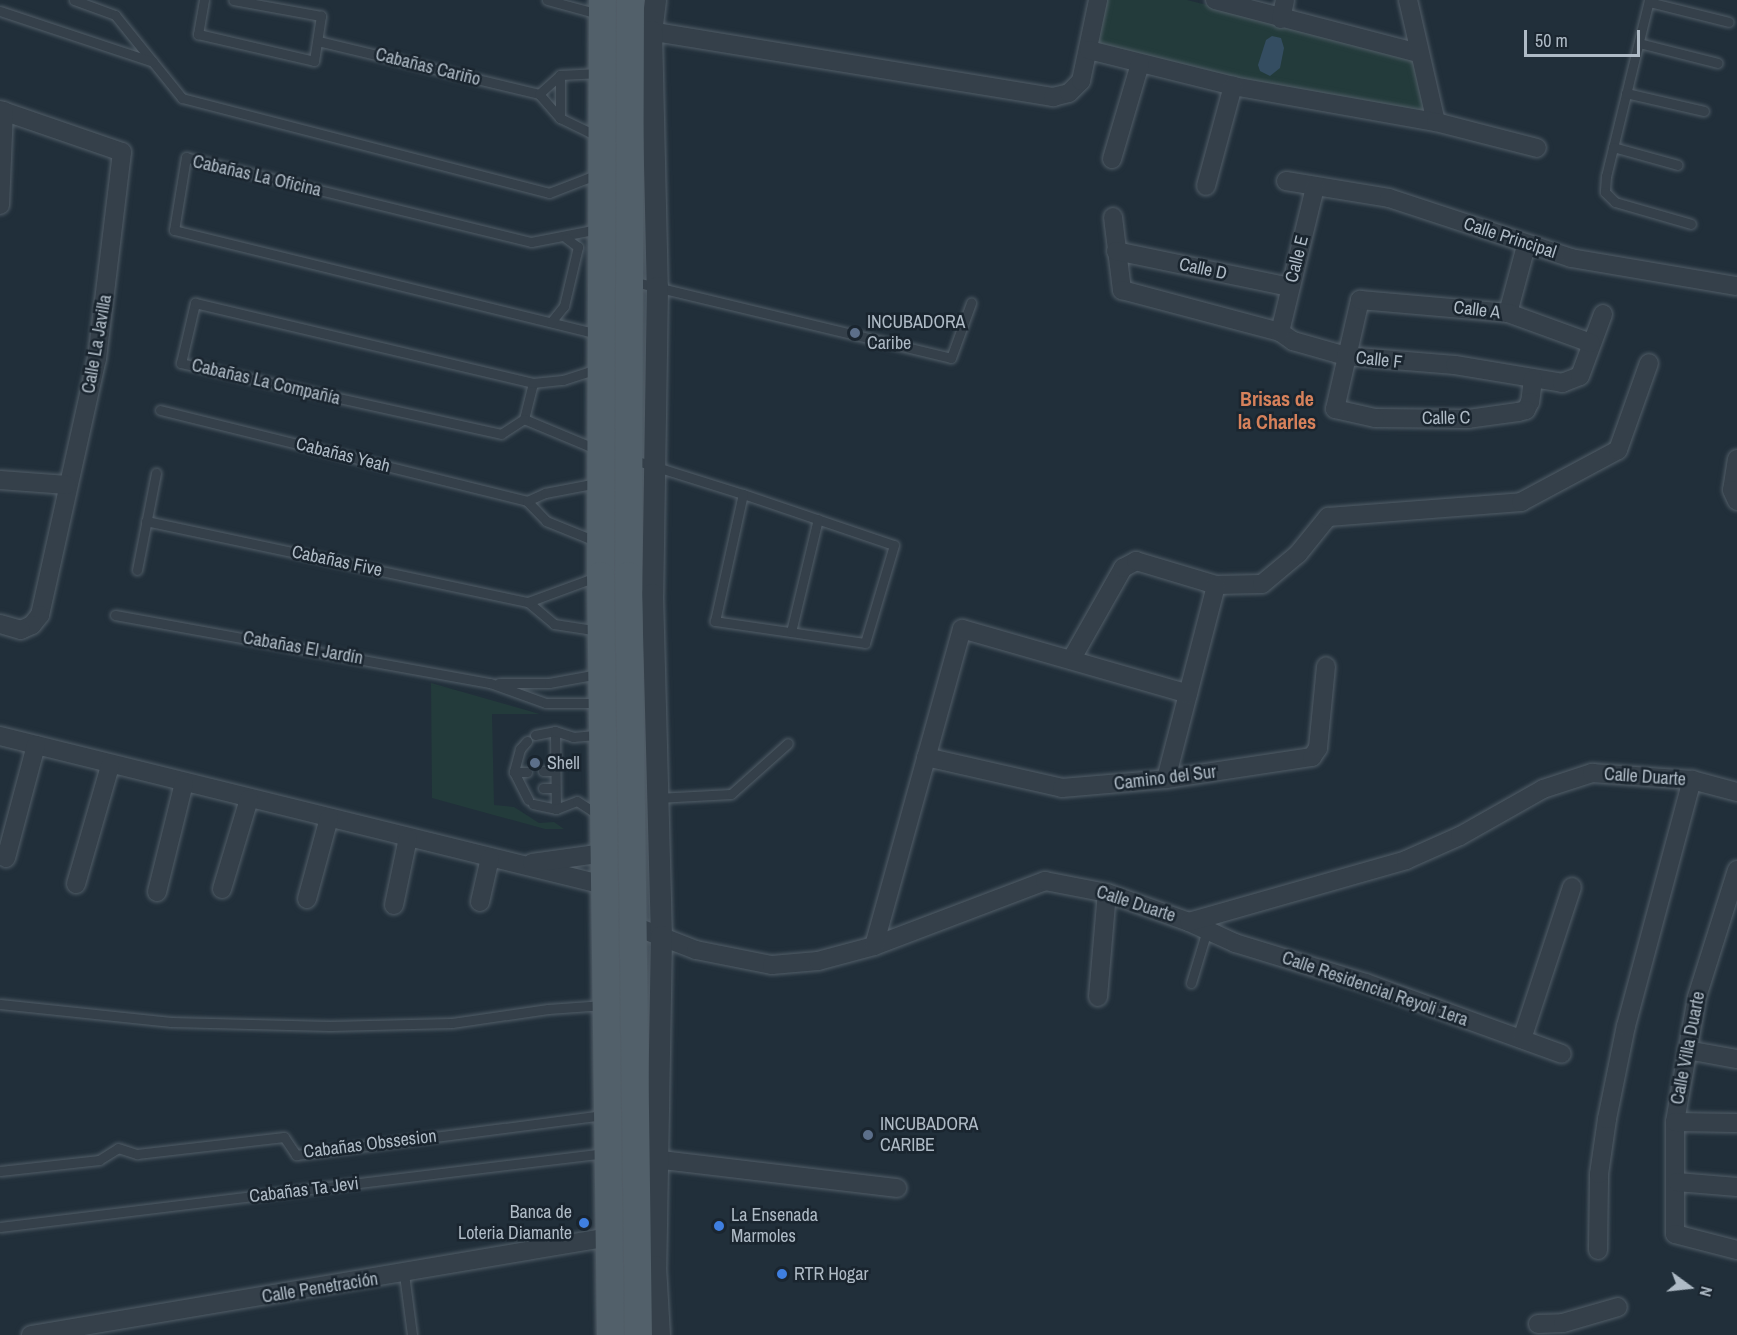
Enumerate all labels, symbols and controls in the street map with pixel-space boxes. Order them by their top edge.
scale bar [1527,18,1642,56]
text: 50 m [1535,28,1568,53]
street label: Cabañas Cariño [373,44,483,90]
street label: Cabañas La Oficina [191,151,323,201]
street label: Calle Principal [1461,213,1559,263]
street label: Calle E [1281,233,1313,285]
street label: Calle D [1177,253,1229,285]
street label: Calle La Javilla [78,293,116,395]
street label: Calle A [1452,296,1502,324]
place label: INCUBADORA Caribe [867,312,965,354]
marker: INCUBADORA Caribe [848,326,862,340]
street label: Calle F [1355,347,1403,373]
street label: Cabañas La Compañía [190,354,342,410]
district label: Brisas de la Charles [1238,386,1316,433]
street label: Calle C [1422,407,1470,429]
street label: Cabañas Yeah [294,433,392,477]
street label: Cabañas Five [290,541,384,581]
street label: Cabañas El Jardín [241,627,365,669]
place label: Shell [547,752,580,774]
marker: Shell [528,756,542,770]
street label: Camino del Sur [1113,761,1217,795]
street label: Calle Duarte [1603,763,1687,791]
street label: Calle Duarte [1094,881,1178,927]
street label: Calle Residencial Reyoli 1era [1279,947,1471,1031]
street label: Calle Villa Duarte [1666,990,1710,1106]
place label: INCUBADORA CARIBE [880,1114,978,1156]
street label: Cabañas Obssesion [302,1125,438,1163]
marker: INCUBADORA CARIBE [861,1128,875,1142]
street label: Cabañas Ta Jevi [248,1173,360,1207]
place label: Banca de Loteria Diamante [458,1202,572,1244]
place label: La Ensenada Marmoles [731,1205,818,1248]
marker: Banca de Loteria Diamante [577,1216,591,1230]
marker: La Ensenada Marmoles [712,1219,726,1233]
north arrow [1659,1257,1719,1317]
place label: RTR Hogar [794,1263,868,1285]
marker: RTR Hogar [775,1267,789,1281]
street label: Calle Penetración [260,1268,380,1308]
text: N [1695,1284,1718,1299]

